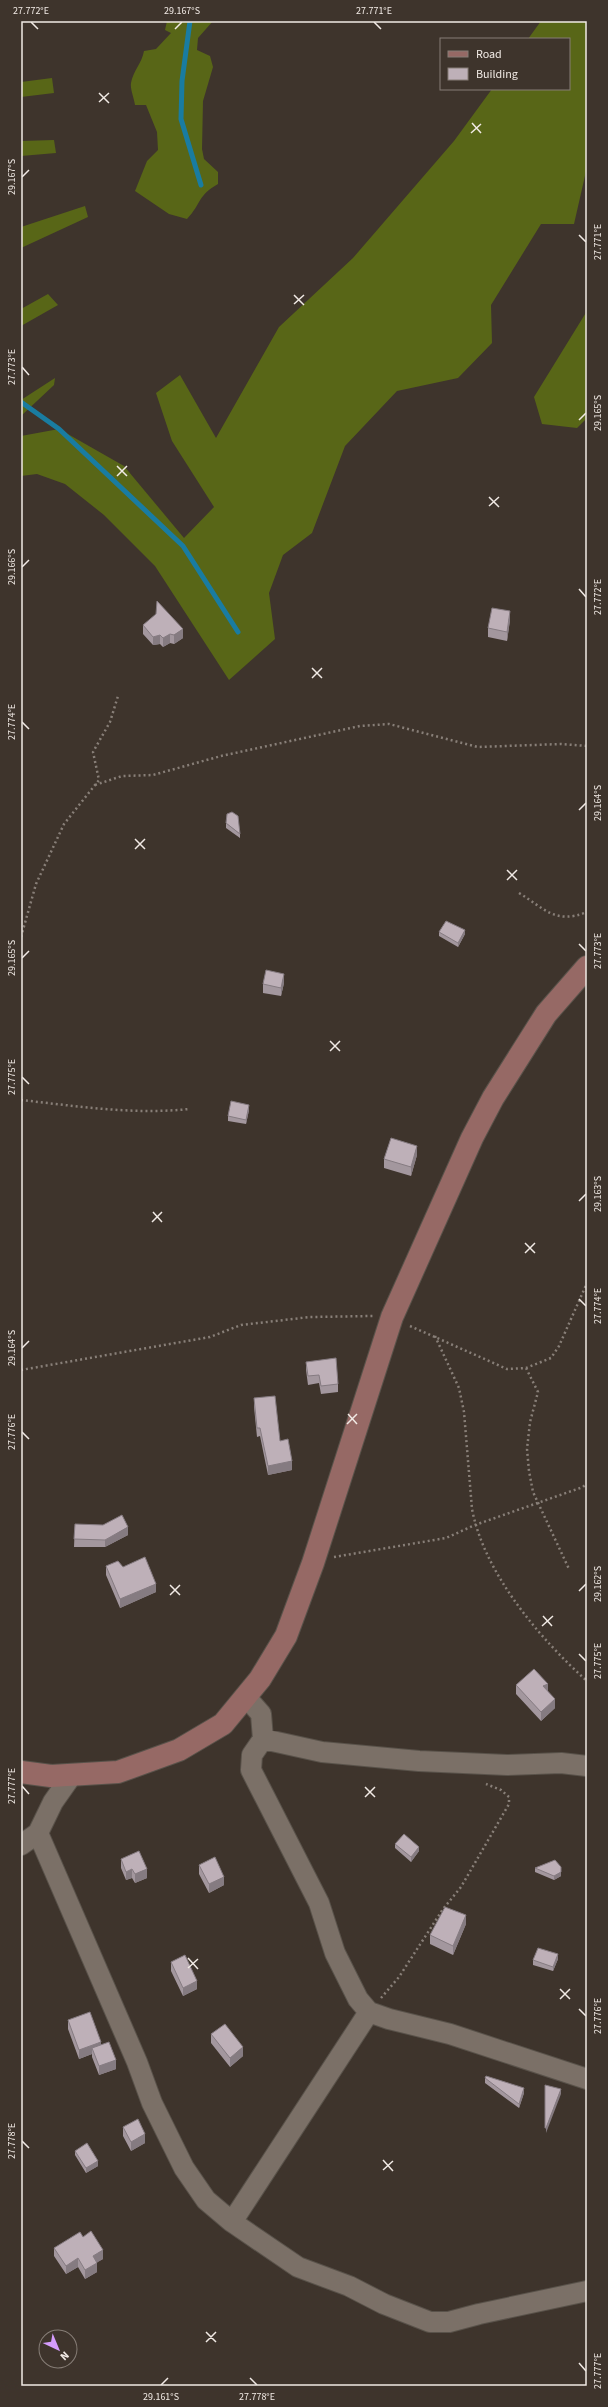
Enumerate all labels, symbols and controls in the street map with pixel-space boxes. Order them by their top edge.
text: 27.772°E [13,4,49,18]
text: 29.167°S [164,4,200,18]
text: 27.771°E [356,4,392,18]
legend [440,38,570,90]
text: Road [476,46,502,63]
text: Building [476,66,518,83]
text: 29.167°S [5,159,19,195]
text: 27.771°E [591,224,605,260]
text: 27.773°E [5,349,19,385]
text: 29.165°S [591,395,605,431]
text: 29.166°S [5,549,19,585]
text: 27.772°E [591,579,605,615]
text: 27.774°E [5,704,19,740]
text: 29.164°S [591,785,605,821]
text: 27.773°E [591,933,605,969]
text: 29.165°S [5,940,19,976]
text: 27.775°E [5,1059,19,1095]
text: 29.163°S [591,1176,605,1212]
text: 27.774°E [591,1288,605,1324]
text: 29.164°S [5,1330,19,1366]
text: 27.776°E [5,1414,19,1450]
text: 29.162°S [591,1566,605,1602]
text: 27.775°E [591,1643,605,1679]
text: 27.777°E [5,1768,19,1804]
text: 27.776°E [591,1998,605,2034]
text: 27.778°E [5,2123,19,2159]
north arrow [38,2329,78,2369]
text: N [57,2348,72,2364]
text: 27.777°E [591,2353,605,2389]
text: 29.161°S [143,2390,179,2404]
text: 27.778°E [239,2390,275,2404]

